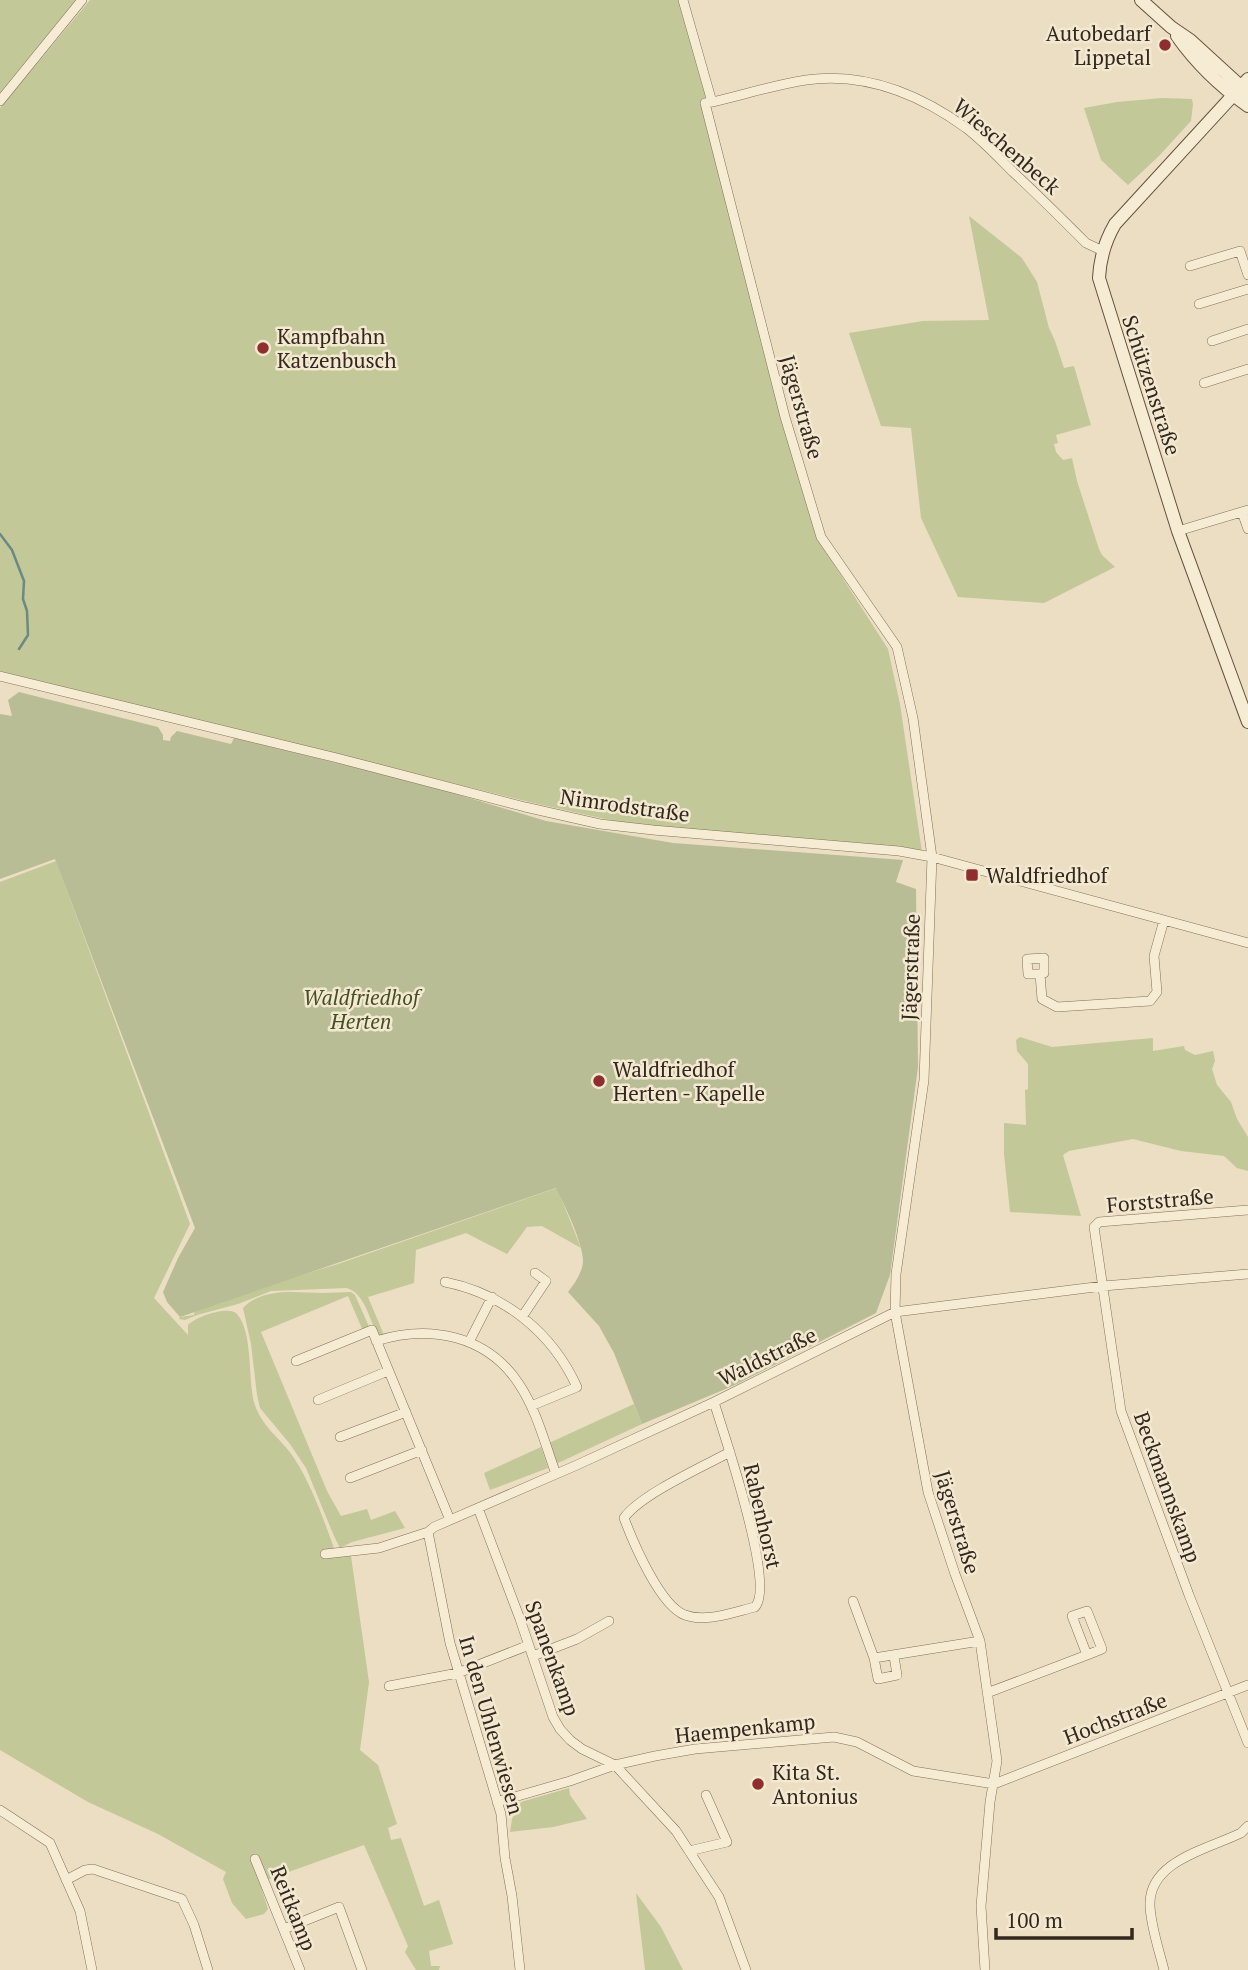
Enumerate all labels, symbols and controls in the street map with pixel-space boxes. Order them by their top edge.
place label: Autobedarf Lippetal [1046,19,1153,71]
marker: Autobedarf Lippetal [1157,37,1173,53]
street label: Wieschenbeck [947,92,1067,200]
street label: Schützenstraße [1116,311,1188,459]
place label: Kampfbahn Katzenbusch [277,322,397,374]
marker: Kampfbahn Katzenbusch [255,340,271,356]
street label: Jägerstraße [774,352,830,462]
street label: Nimrodstraße [558,782,692,828]
place label: Waldfriedhof [986,861,1110,889]
marker: Waldfriedhof [964,867,980,883]
street label: Jägerstraße [894,913,926,1021]
park label: Waldfriedhof Herten [303,983,423,1035]
place label: Waldfriedhof Herten - Kapelle [613,1055,765,1107]
marker: Waldfriedhof Herten - Kapelle [591,1073,607,1089]
street label: Forststraße [1105,1181,1215,1219]
street label: Waldstraße [713,1320,821,1392]
street label: Beckmannskamp [1128,1408,1208,1566]
street label: Rabenhorst [737,1461,789,1572]
street label: Jägerstraße [929,1467,987,1577]
street label: Spanenkamp [519,1596,587,1720]
street label: In den Uhlenwiesen [453,1632,531,1818]
street label: Hochstraße [1059,1685,1171,1751]
street label: Haempenkamp [673,1707,817,1749]
place label: Kita St. Antonius [772,1758,858,1810]
marker: Kita St. Antonius [750,1776,766,1792]
street label: Reitkamp [264,1861,324,1955]
scale bar [996,1896,1132,1940]
text: 100 m [1006,1906,1063,1934]

